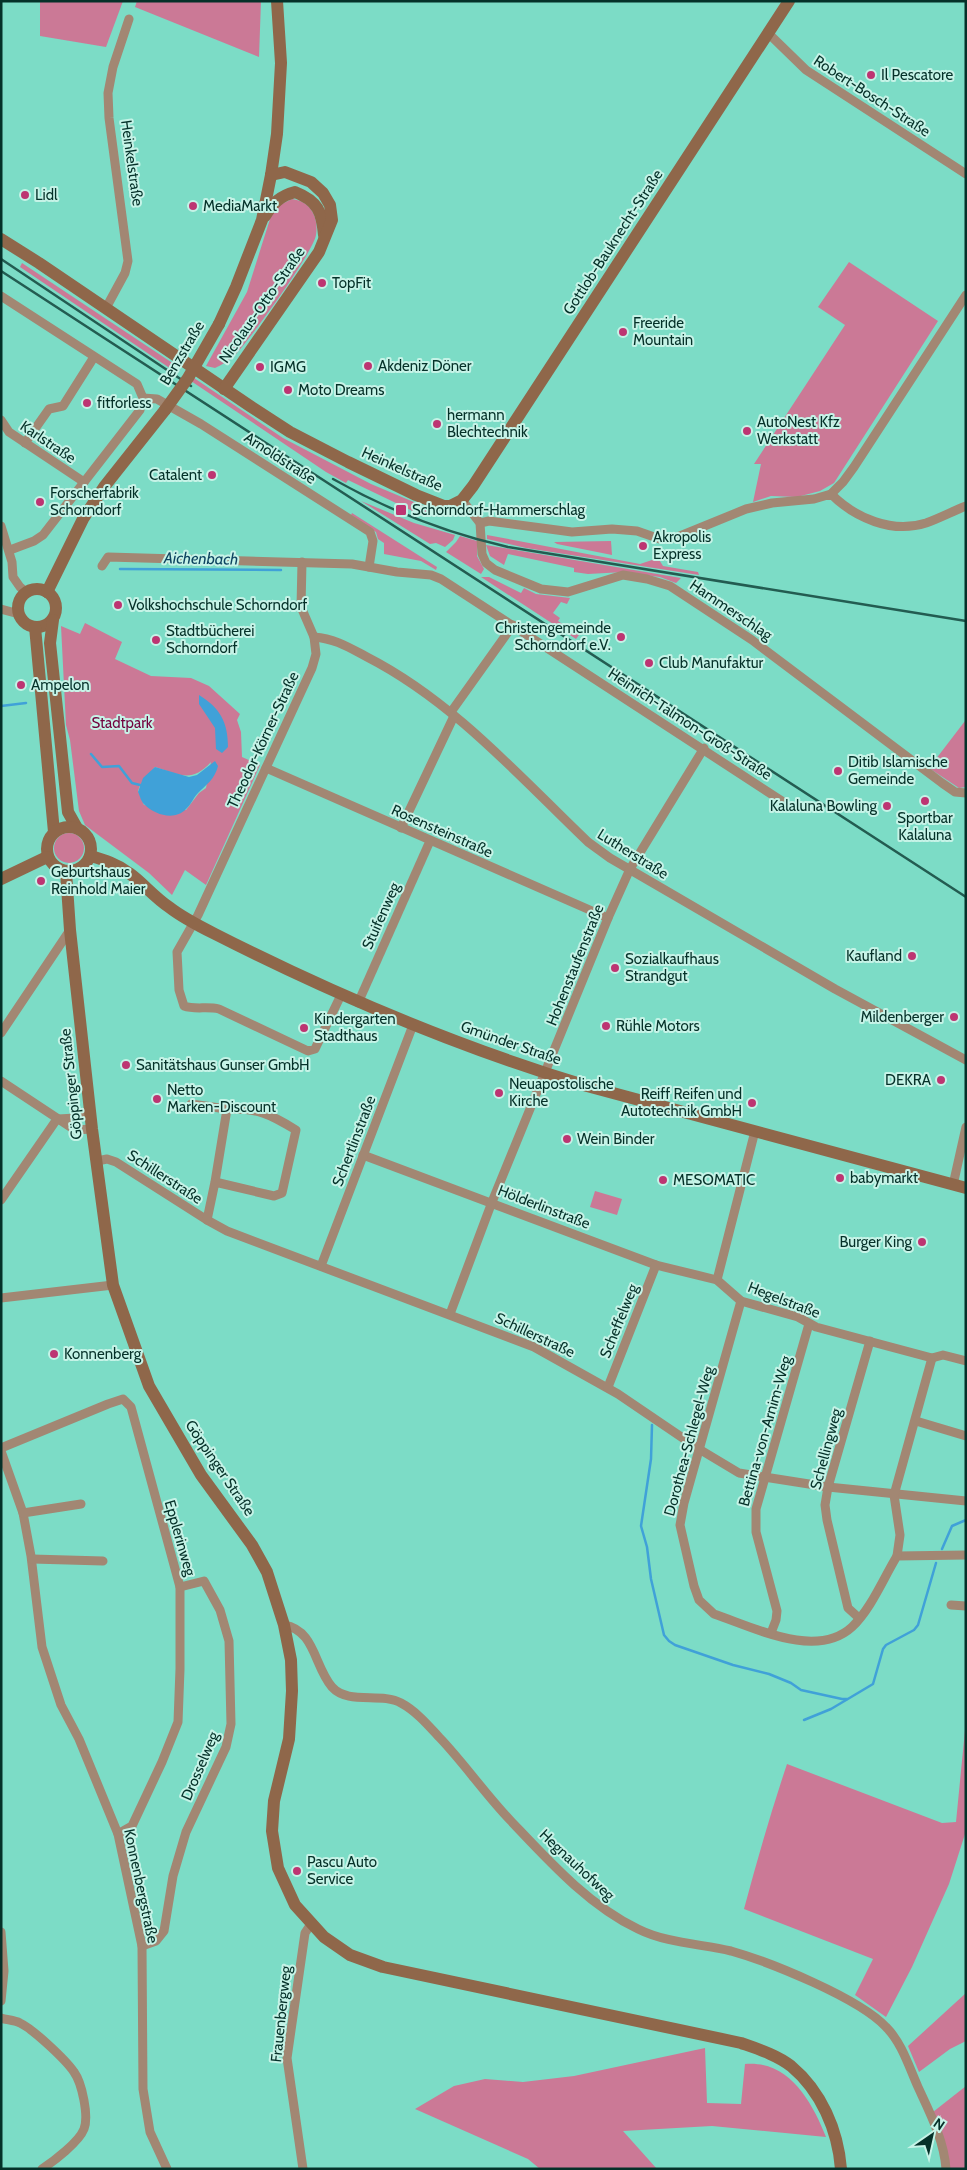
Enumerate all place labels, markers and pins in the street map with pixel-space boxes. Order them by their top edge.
place label: Il Pescatore [881,66,954,84]
marker: Il Pescatore [865,69,877,81]
place label: Lidl [35,186,58,204]
marker: Lidl [19,189,31,201]
place label: MediaMarkt [203,197,277,215]
marker: MediaMarkt [187,200,199,212]
place label: TopFit [332,274,371,292]
marker: TopFit [316,277,328,289]
place label: Freeride Mountain [633,314,693,349]
marker: Freeride Mountain [617,326,629,338]
place label: Akdeniz Döner [378,357,472,375]
place label: IGMG [270,358,306,376]
marker: Akdeniz Döner [362,360,374,372]
marker: IGMG [254,361,266,373]
place label: Moto Dreams [298,381,384,399]
marker: Moto Dreams [282,384,294,396]
place label: fitforless [97,394,152,412]
marker: fitforless [81,397,93,409]
place label: hermann Blechtechnik [447,406,528,441]
place label: AutoNest Kfz Werkstatt [757,413,840,448]
marker: hermann Blechtechnik [431,418,443,430]
marker: AutoNest Kfz Werkstatt [741,425,753,437]
place label: Catalent [149,466,202,484]
marker: Catalent [206,469,218,481]
place label: Forscherfabrik Schorndorf [50,484,139,519]
marker: Forscherfabrik Schorndorf [34,496,46,508]
place label: Schorndorf-Hammerschlag [412,501,586,519]
marker: Schorndorf-Hammerschlag [394,503,408,517]
place label: Akropolis Express [653,528,711,563]
marker: Akropolis Express [637,540,649,552]
place label: Volkshochschule Schorndorf [128,596,307,614]
marker: Volkshochschule Schorndorf [112,599,124,611]
place label: Christengemeinde Schorndorf e.V. [495,619,611,654]
place label: Stadtbücherei Schorndorf [166,622,254,657]
marker: Christengemeinde Schorndorf e.V. [615,631,627,643]
marker: Stadtbücherei Schorndorf [150,634,162,646]
place label: Club Manufaktur [659,654,764,672]
marker: Club Manufaktur [643,657,655,669]
place label: Ampelon [31,676,90,694]
marker: Ampelon [15,679,27,691]
place label: Ditib Islamische Gemeinde [848,753,948,788]
marker: Ditib Islamische Gemeinde [832,765,844,777]
marker: Sportbar Kalaluna [919,795,931,807]
place label: Kalaluna Bowling [770,797,878,815]
marker: Kalaluna Bowling [881,800,893,812]
place label: Sportbar Kalaluna [897,809,953,844]
place label: Geburtshaus Reinhold Maier [51,863,146,898]
marker: Geburtshaus Reinhold Maier [35,875,47,887]
place label: Kaufland [846,947,902,965]
place label: Sozialkaufhaus Strandgut [625,950,719,985]
marker: Kaufland [906,950,918,962]
marker: Sozialkaufhaus Strandgut [609,962,621,974]
place label: Mildenberger [860,1008,944,1026]
place label: Kindergarten Stadthaus [314,1010,396,1045]
marker: Mildenberger [948,1011,960,1023]
place label: Rühle Motors [616,1017,700,1035]
marker: Rühle Motors [600,1020,612,1032]
marker: Kindergarten Stadthaus [298,1022,310,1034]
place label: Sanitätshaus Gunser GmbH [136,1056,310,1074]
marker: Sanitätshaus Gunser GmbH [120,1059,132,1071]
place label: DEKRA [885,1071,932,1089]
marker: DEKRA [935,1074,947,1086]
place label: Neuapostolische Kirche [509,1075,614,1110]
place label: Netto Marken-Discount [167,1081,276,1116]
place label: Reiff Reifen und Autotechnik GmbH [621,1085,742,1120]
marker: Neuapostolische Kirche [493,1087,505,1099]
marker: Netto Marken-Discount [151,1093,163,1105]
marker: Reiff Reifen und Autotechnik GmbH [746,1097,758,1109]
place label: Wein Binder [577,1130,655,1148]
marker: Wein Binder [561,1133,573,1145]
place label: babymarkt [850,1169,918,1187]
place label: MESOMATIC [673,1171,755,1189]
marker: babymarkt [834,1172,846,1184]
marker: MESOMATIC [657,1174,669,1186]
place label: Burger King [839,1233,913,1251]
marker: Burger King [916,1236,928,1248]
place label: Konnenberg [64,1345,142,1363]
marker: Konnenberg [48,1348,60,1360]
place label: Pascu Auto Service [307,1853,377,1888]
marker: Pascu Auto Service [291,1865,303,1877]

